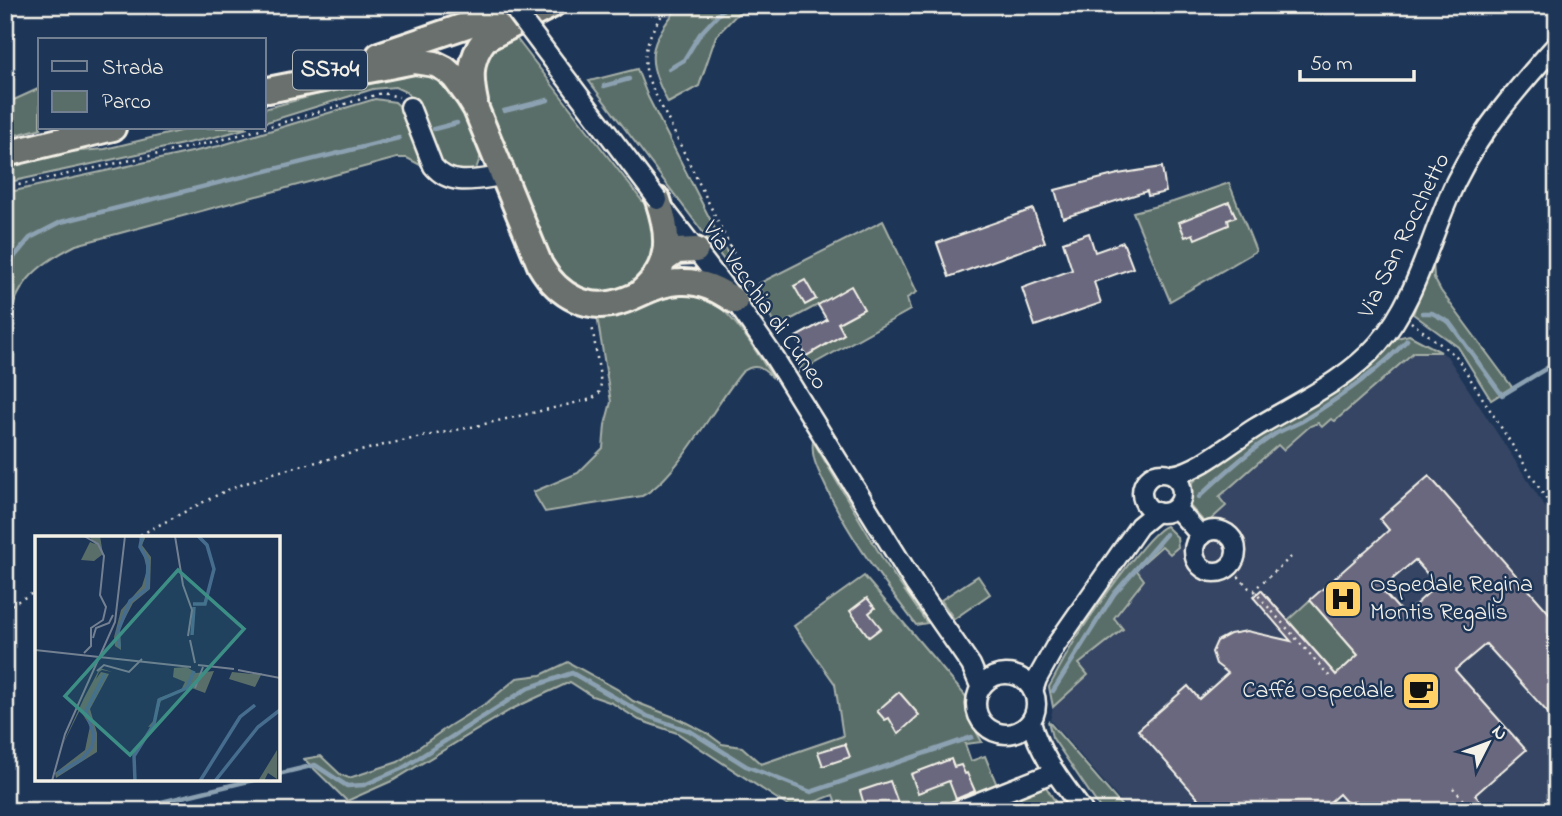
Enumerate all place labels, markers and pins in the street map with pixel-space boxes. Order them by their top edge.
place label: Ospedale Regina Montis Regalis [1370,568,1533,631]
hospital icon: Ospedale Regina Montis Regalis [1322,578,1364,620]
cafe icon: Caffé Ospedale [1400,670,1442,712]
place label: Caffé Ospedale [1242,674,1394,709]

